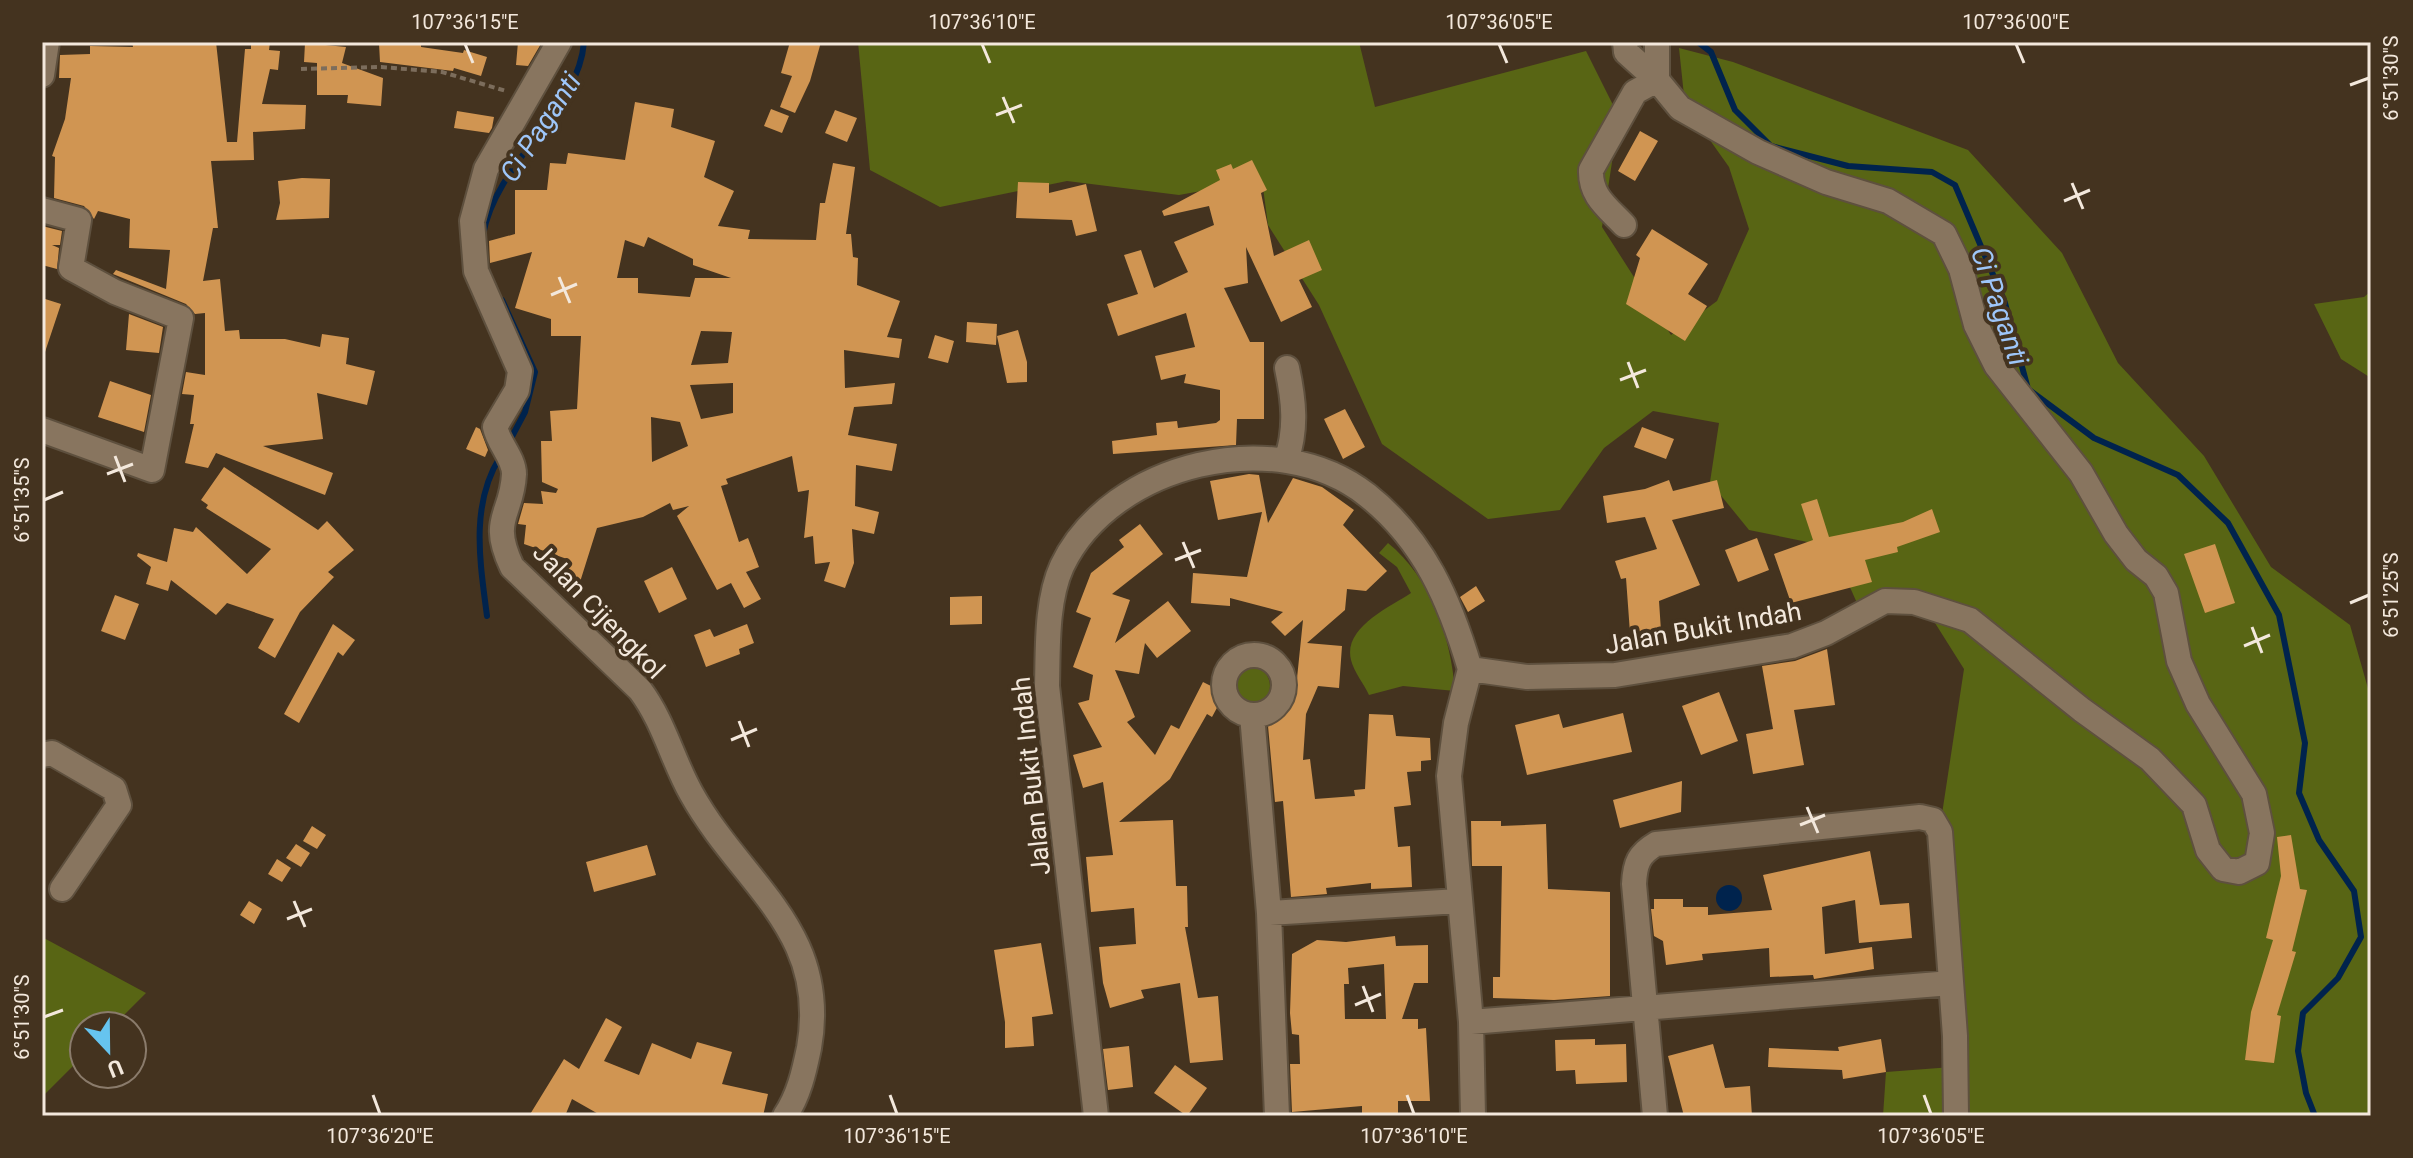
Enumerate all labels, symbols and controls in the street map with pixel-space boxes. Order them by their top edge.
text: 107°36'15"E [411,10,519,34]
text: 107°36'10"E [928,10,1036,34]
text: 107°36'05"E [1445,10,1553,34]
text: 107°36'00"E [1962,10,2070,34]
text: 6°51'30"S [2379,35,2403,121]
water label: Ci Paganti [493,66,588,188]
water label: Ci Paganti [1964,242,2035,370]
text: 6°51'35"S [10,457,34,543]
street label: Jalan Cijengkol [527,537,671,685]
text: 6°51'25"S [2379,552,2403,638]
street label: Jalan Bukit Indah [1602,596,1804,660]
street label: Jalan Bukit Indah [1006,675,1056,877]
text: 6°51'30"S [10,974,34,1060]
north arrow [68,1010,148,1090]
text: U [104,1054,127,1082]
text: 107°36'20"E [326,1124,434,1148]
text: 107°36'15"E [843,1124,951,1148]
text: 107°36'10"E [1360,1124,1468,1148]
text: 107°36'05"E [1877,1124,1985,1148]

